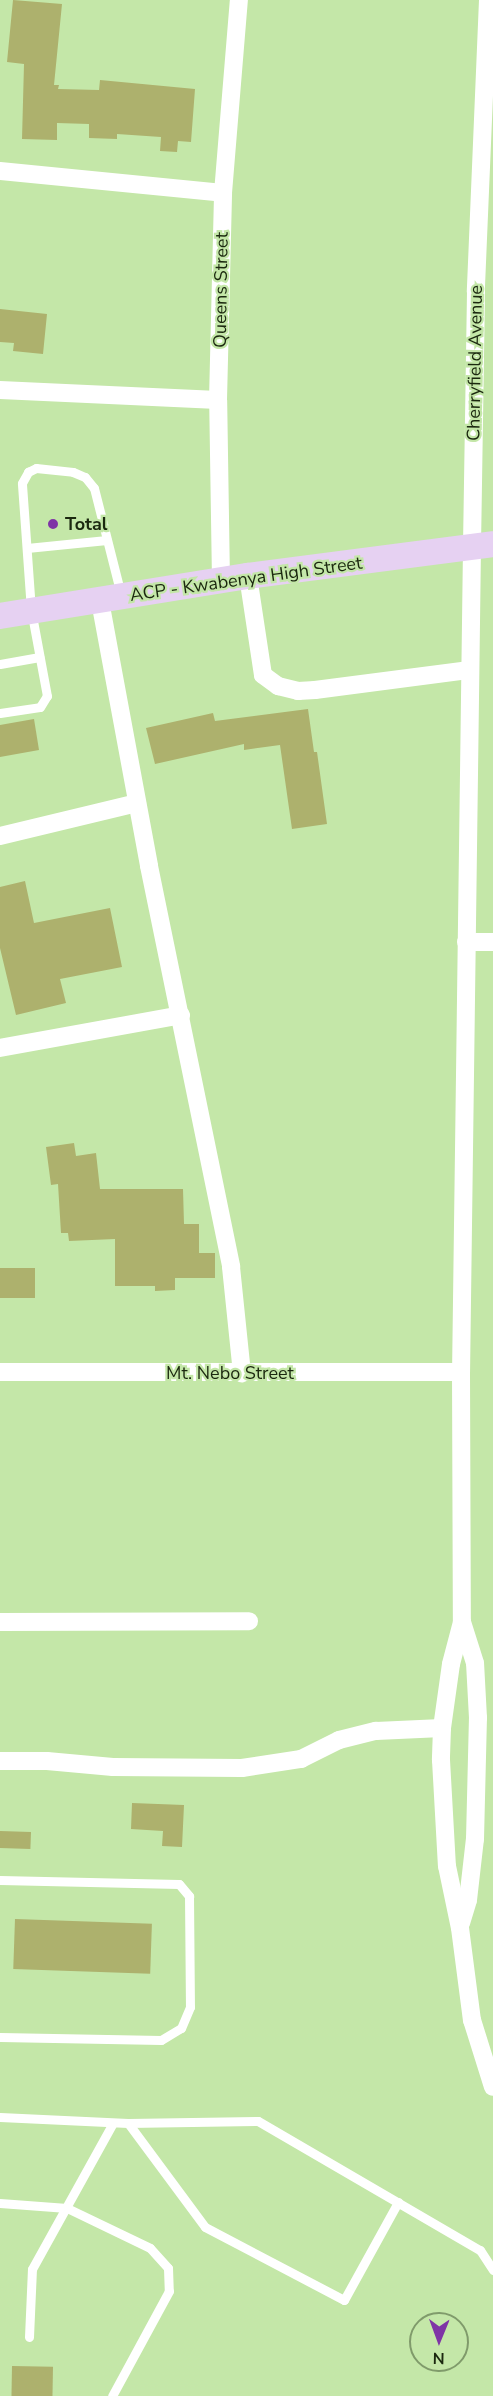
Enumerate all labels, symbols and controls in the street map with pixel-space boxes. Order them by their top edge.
street label: Queens Street [209,232,233,348]
street label: Cherryfield Avenue [463,285,487,441]
place label: Total [65,513,108,535]
marker: Total [46,517,60,531]
street label: ACP - Kwabenya High Street [128,552,364,606]
street label: Mt. Nebo Street [166,1362,294,1384]
north arrow [409,2312,469,2372]
text: N [433,2347,445,2369]

